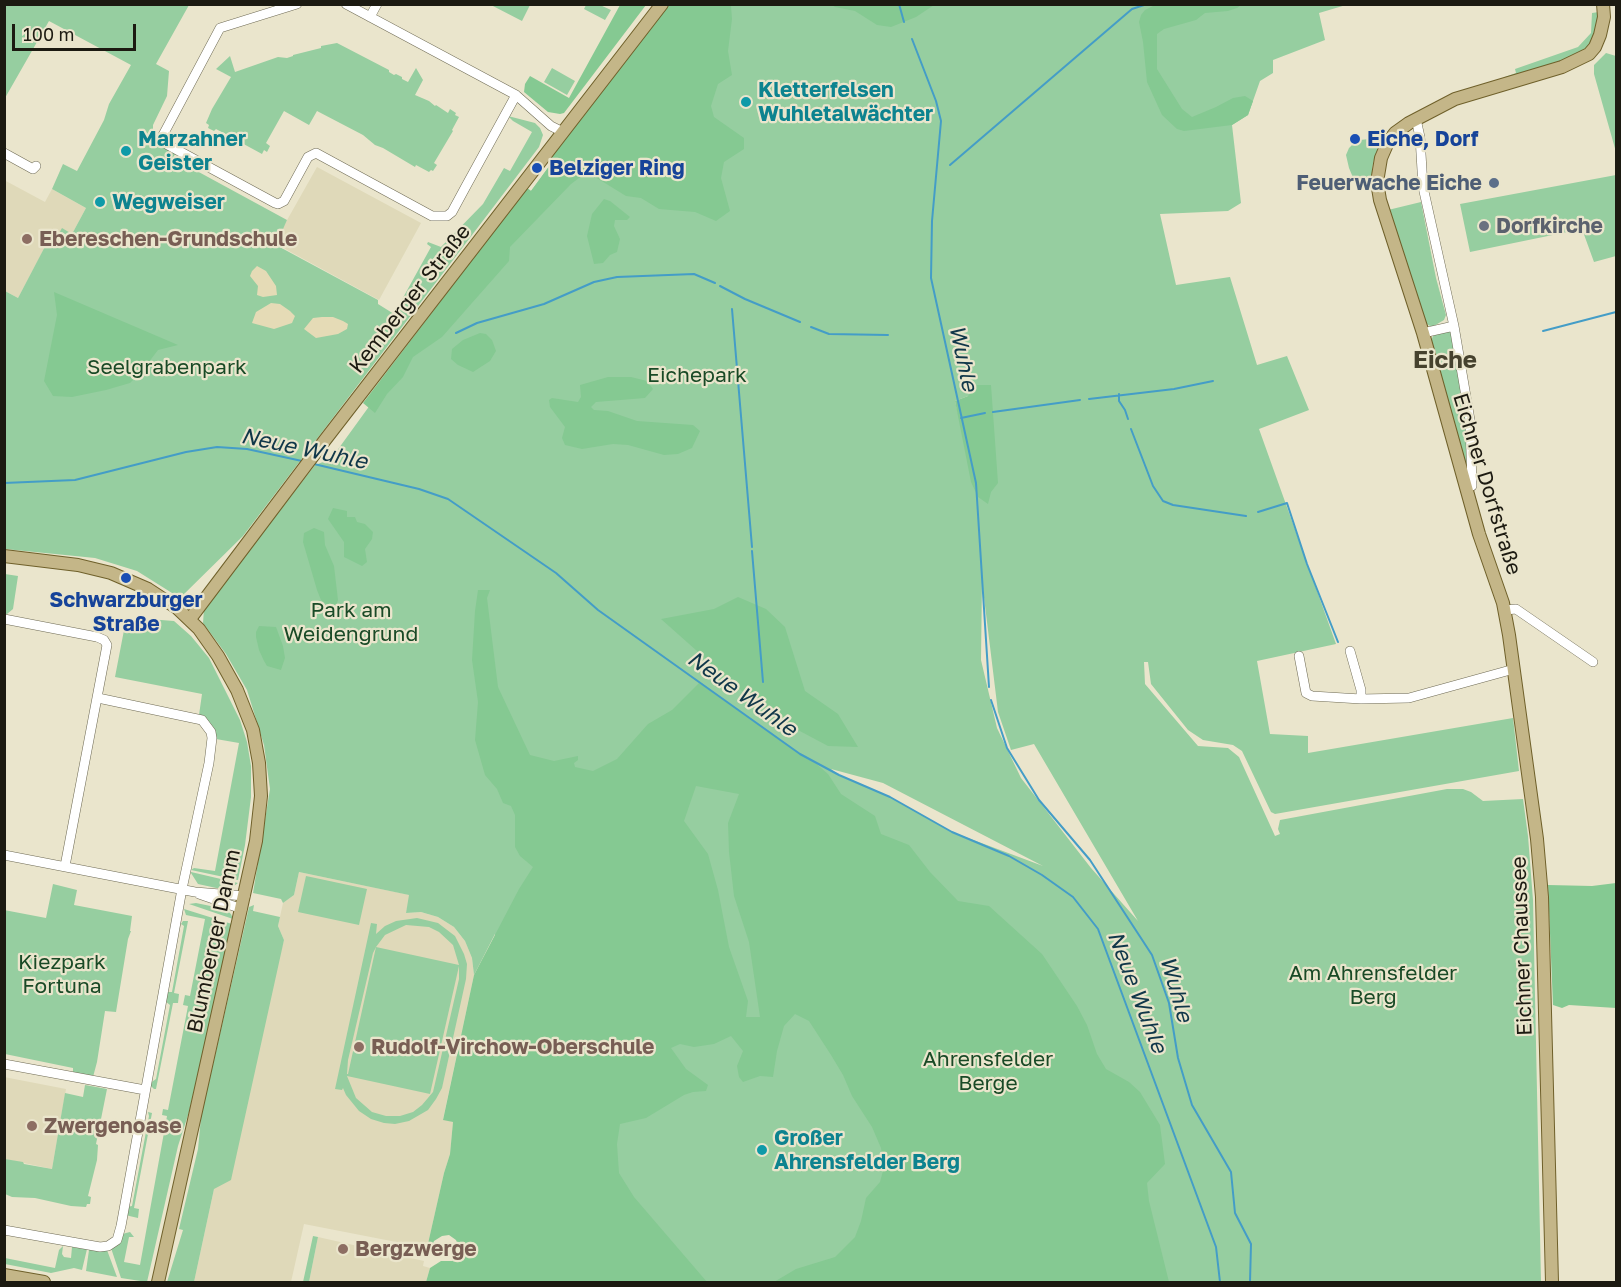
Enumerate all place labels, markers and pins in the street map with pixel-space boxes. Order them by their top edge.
place label: Kletterfelsen Wuhletalwächter [758,77,933,127]
marker: Kletterfelsen Wuhletalwächter [739,95,753,109]
place label: Marzahner Geister [138,126,246,176]
place label: Eiche, Dorf [1367,126,1479,152]
marker: Eiche, Dorf [1348,132,1362,146]
marker: Marzahner Geister [119,144,133,158]
place label: Belziger Ring [549,155,685,181]
marker: Belziger Ring [530,161,544,175]
place label: Feuerwache Eiche [1296,170,1482,196]
marker: Feuerwache Eiche [1487,176,1501,190]
place label: Wegweiser [112,189,225,215]
marker: Wegweiser [93,195,107,209]
place label: Dorfkirche [1496,213,1603,239]
marker: Dorfkirche [1477,219,1491,233]
place label: Ebereschen-Grundschule [39,226,297,252]
marker: Ebereschen-Grundschule [20,232,34,246]
marker: Schwarzburger Straße [119,571,133,585]
place label: Schwarzburger Straße [49,587,203,637]
place label: Rudolf-Virchow-Oberschule [371,1034,654,1060]
marker: Rudolf-Virchow-Oberschule [352,1040,366,1054]
place label: Zwergenoase [44,1113,182,1139]
marker: Zwergenoase [25,1119,39,1133]
place label: Großer Ahrensfelder Berg [774,1125,960,1175]
marker: Großer Ahrensfelder Berg [755,1143,769,1157]
place label: Bergzwerge [355,1236,477,1262]
marker: Bergzwerge [336,1242,350,1256]

